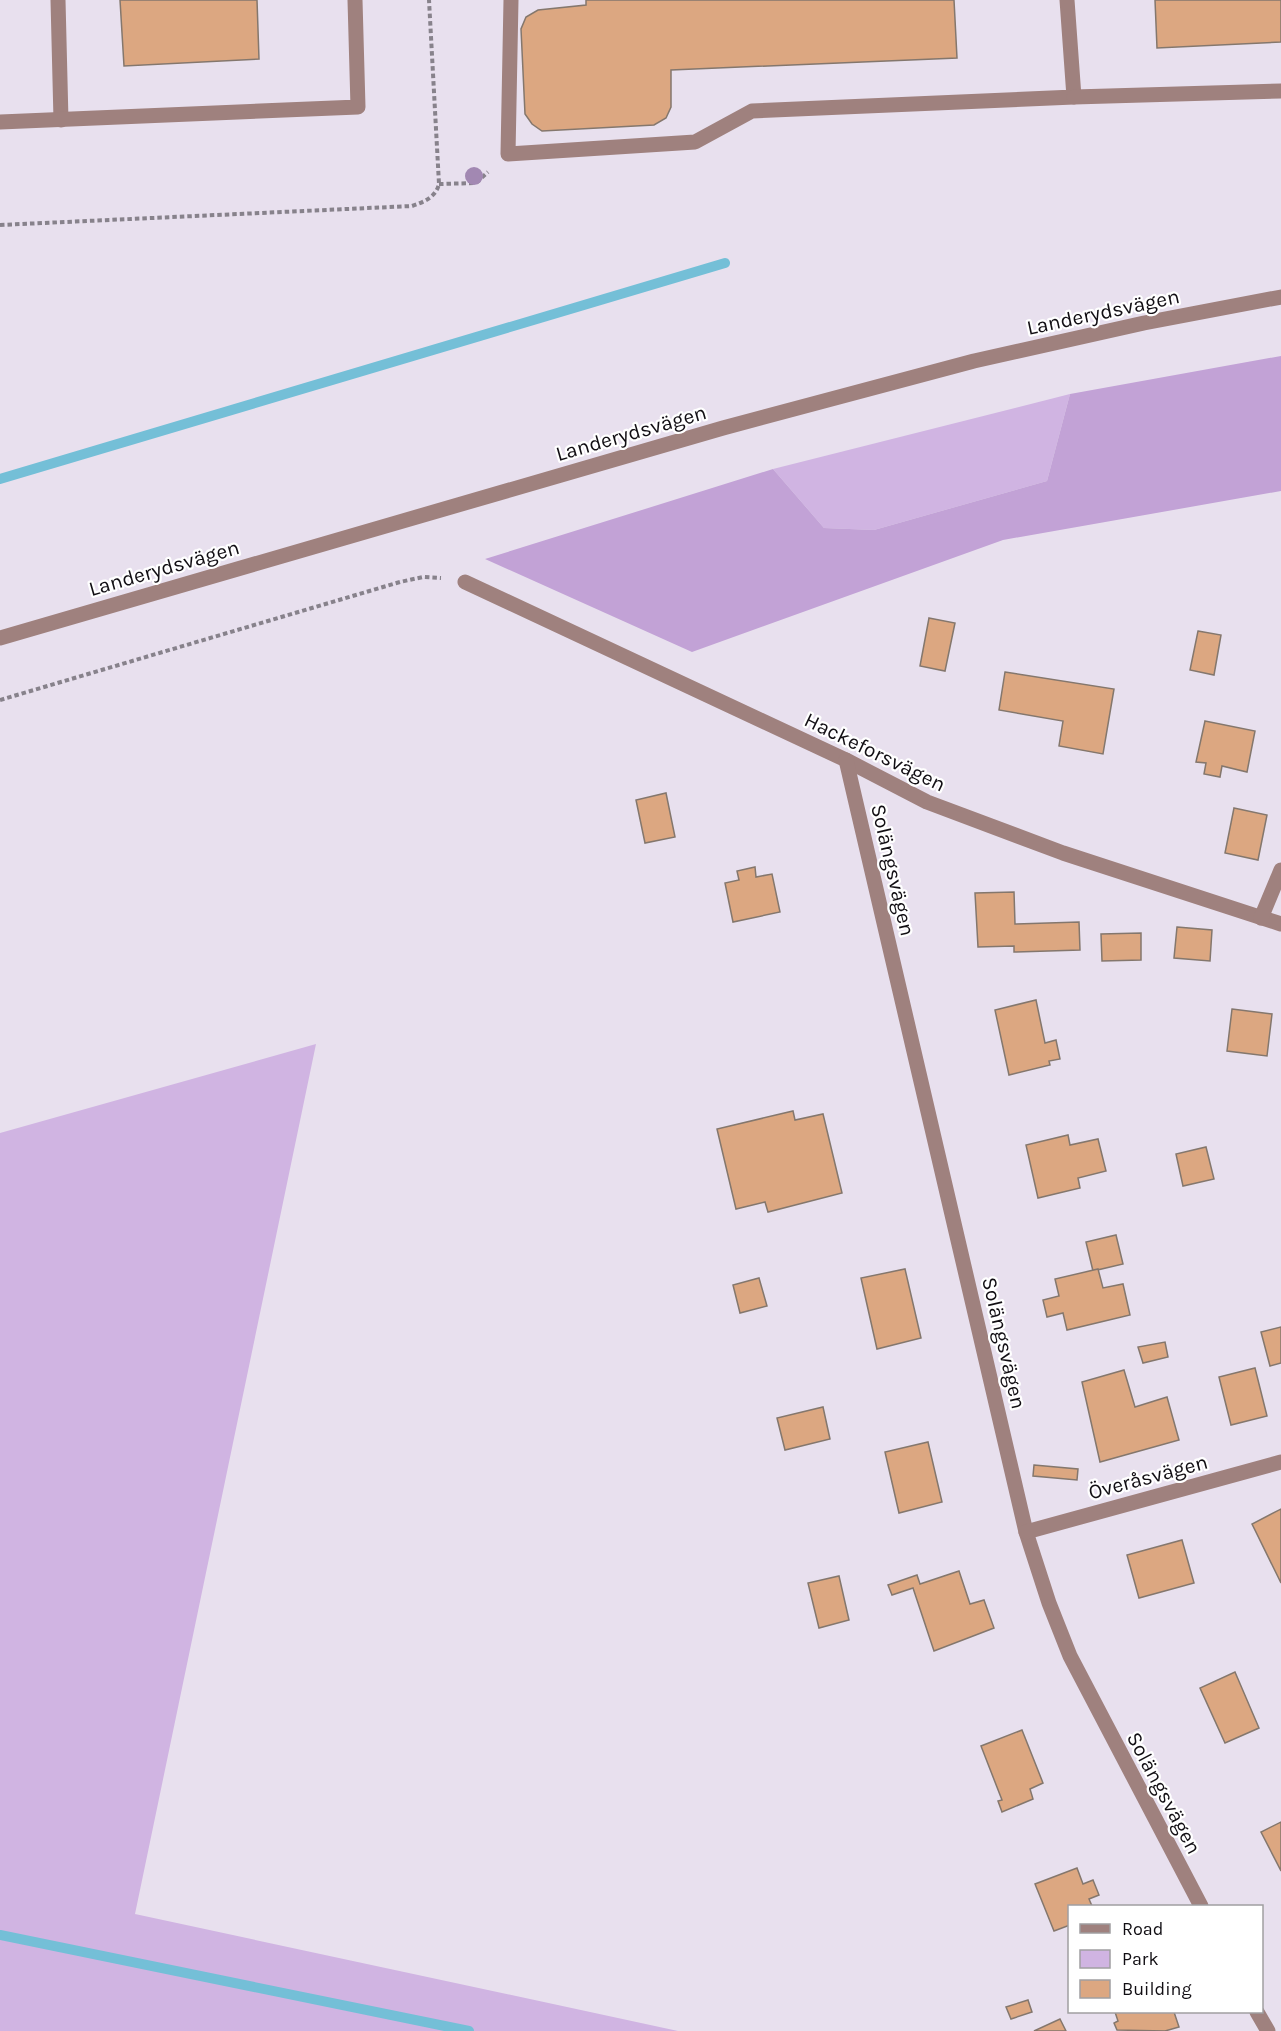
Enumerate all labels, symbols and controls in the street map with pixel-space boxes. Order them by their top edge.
street label: Landerydsvägen [1024,284,1182,340]
street label: Landerydsvägen [553,400,709,466]
street label: Landerydsvägen [86,535,242,601]
street label: Hackeforsvägen [801,708,949,796]
street label: Solängsvägen [866,802,920,938]
street label: Solängsvägen [977,1275,1031,1411]
street label: Överåsvägen [1086,1450,1210,1504]
street label: Solängsvägen [1122,1728,1206,1858]
legend [1068,1905,1263,2013]
text: Road [1122,1918,1163,1940]
text: Park [1122,1948,1159,1970]
text: Building [1122,1978,1192,2000]

